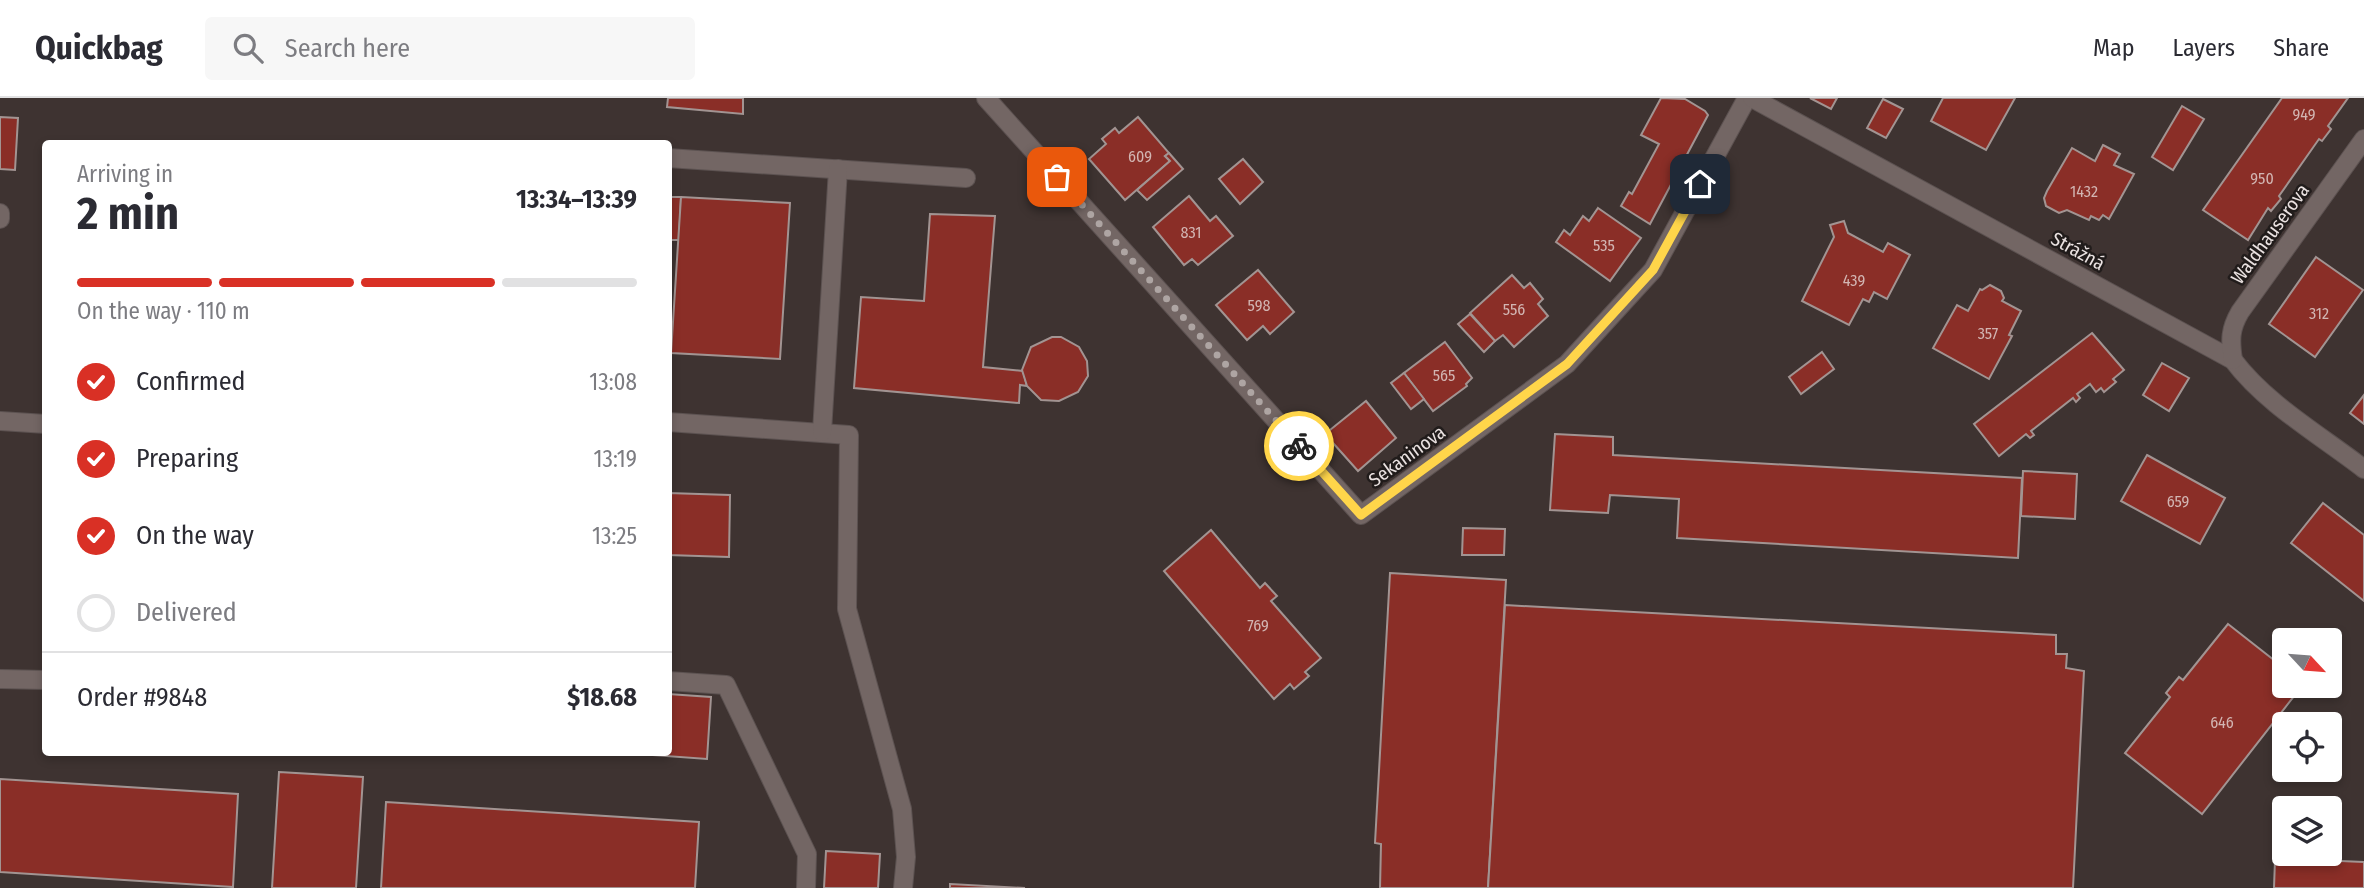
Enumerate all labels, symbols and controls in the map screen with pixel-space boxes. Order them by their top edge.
search box [205,17,695,80]
text: Quickbag [35,28,163,68]
icon: search [229,29,267,67]
text: Search here [285,33,410,64]
text: Map [2093,34,2135,62]
text: Layers [2173,34,2235,62]
text: Share [2273,34,2329,62]
house number: 949 [2293,105,2316,124]
pin [1027,147,1087,207]
house number: 609 [1128,147,1152,166]
pin [1670,154,1730,214]
icon: bag [1038,158,1076,196]
text: Arriving in [77,160,173,188]
icon: home [1681,165,1719,203]
house number: 950 [2250,169,2274,188]
street label: Waldhauserova [2226,179,2314,289]
house number: 1432 [2070,182,2098,201]
text: 13:34–13:39 [516,184,637,215]
text: 2 min [77,186,179,241]
house number: 831 [1180,223,1202,242]
street label: Strážná [2047,227,2109,275]
house number: 535 [1593,236,1615,255]
house number: 439 [1843,271,1865,290]
house number: 598 [1248,296,1270,315]
text: On the way · 110 m [77,297,250,325]
house number: 556 [1503,300,1525,319]
house number: 312 [2309,304,2329,323]
house number: 357 [1978,324,1999,343]
icon: check [77,363,115,401]
text: Confirmed [136,366,246,397]
house number: 565 [1433,366,1455,385]
text: 13:08 [589,368,637,396]
courier [1264,411,1334,481]
street label: Sekaninova [1364,421,1450,491]
icon: bike [1280,427,1318,465]
icon: check [77,440,115,478]
text: Preparing [136,443,238,474]
text: 13:19 [594,445,637,473]
house number: 659 [2167,492,2190,511]
icon: check [77,517,115,555]
text: On the way [136,520,254,551]
text: 13:25 [592,522,637,550]
text: Delivered [136,597,237,628]
house number: 769 [1247,616,1269,635]
north arrow [2272,628,2342,698]
map controls [2272,628,2342,866]
text: Order #9848 [77,682,207,713]
text: $18.68 [567,682,637,713]
button: locate [2272,712,2342,782]
house number: 646 [2210,713,2234,732]
button: layers [2272,796,2342,866]

